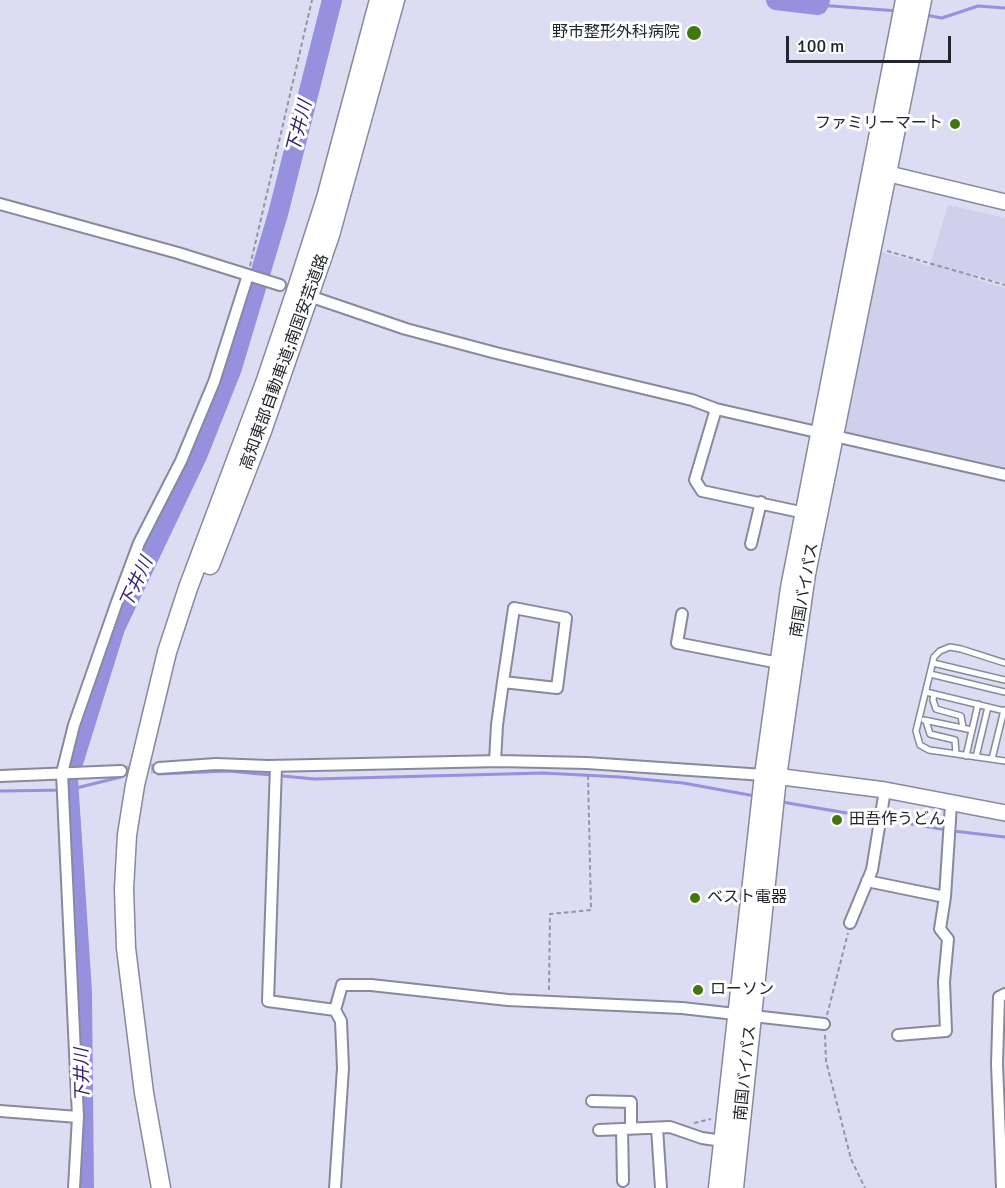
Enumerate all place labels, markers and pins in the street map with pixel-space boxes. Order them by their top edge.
place label: 野市整形外科病院 [552,23,680,43]
marker: 野市整形外科病院 [685,24,703,42]
place label: ファミリーマート [815,114,943,134]
marker: ファミリーマート [948,117,962,131]
place label: 田吾作うどん [849,810,945,830]
marker: 田吾作うどん [830,813,844,827]
place label: ベスト電器 [707,888,787,908]
marker: ベスト電器 [688,891,702,905]
place label: ローソン [710,980,774,1000]
marker: ローソン [691,983,705,997]

